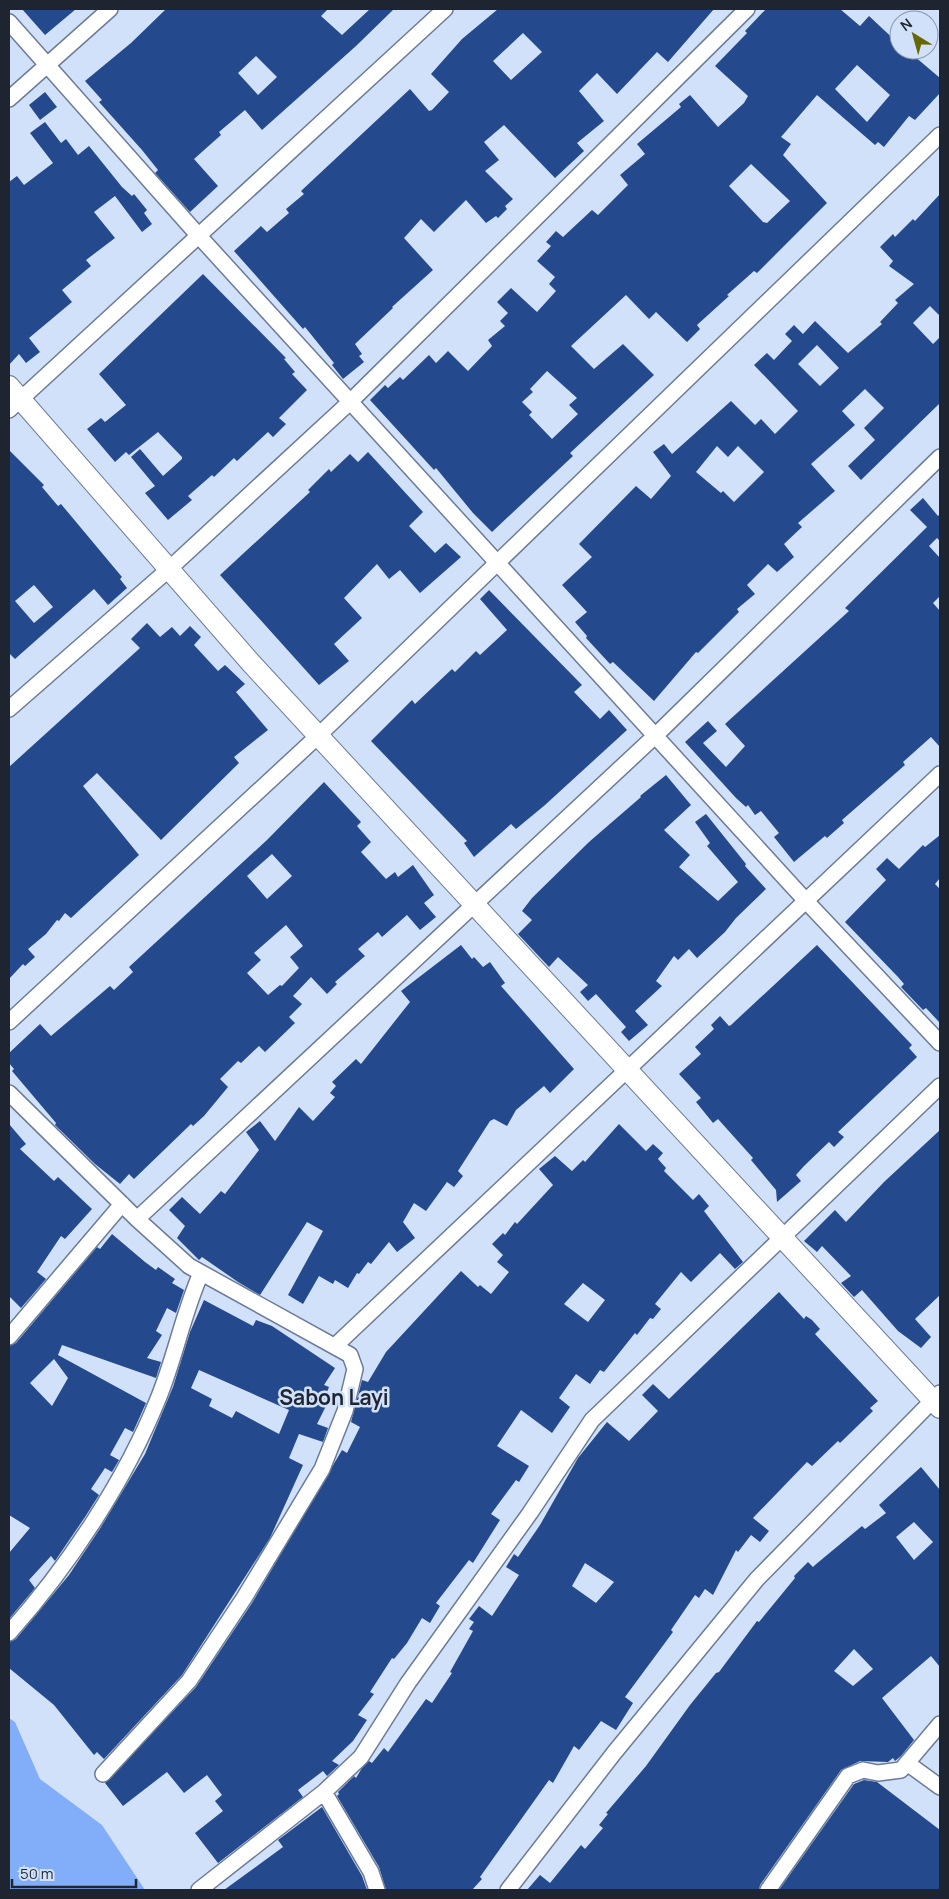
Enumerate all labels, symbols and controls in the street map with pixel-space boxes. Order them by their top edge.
north arrow [889,10,939,60]
text: N [896,14,916,35]
district label: Sabon Layi [279,1383,389,1411]
scale bar [12,1856,136,1888]
text: 50 m [20,1863,54,1884]

